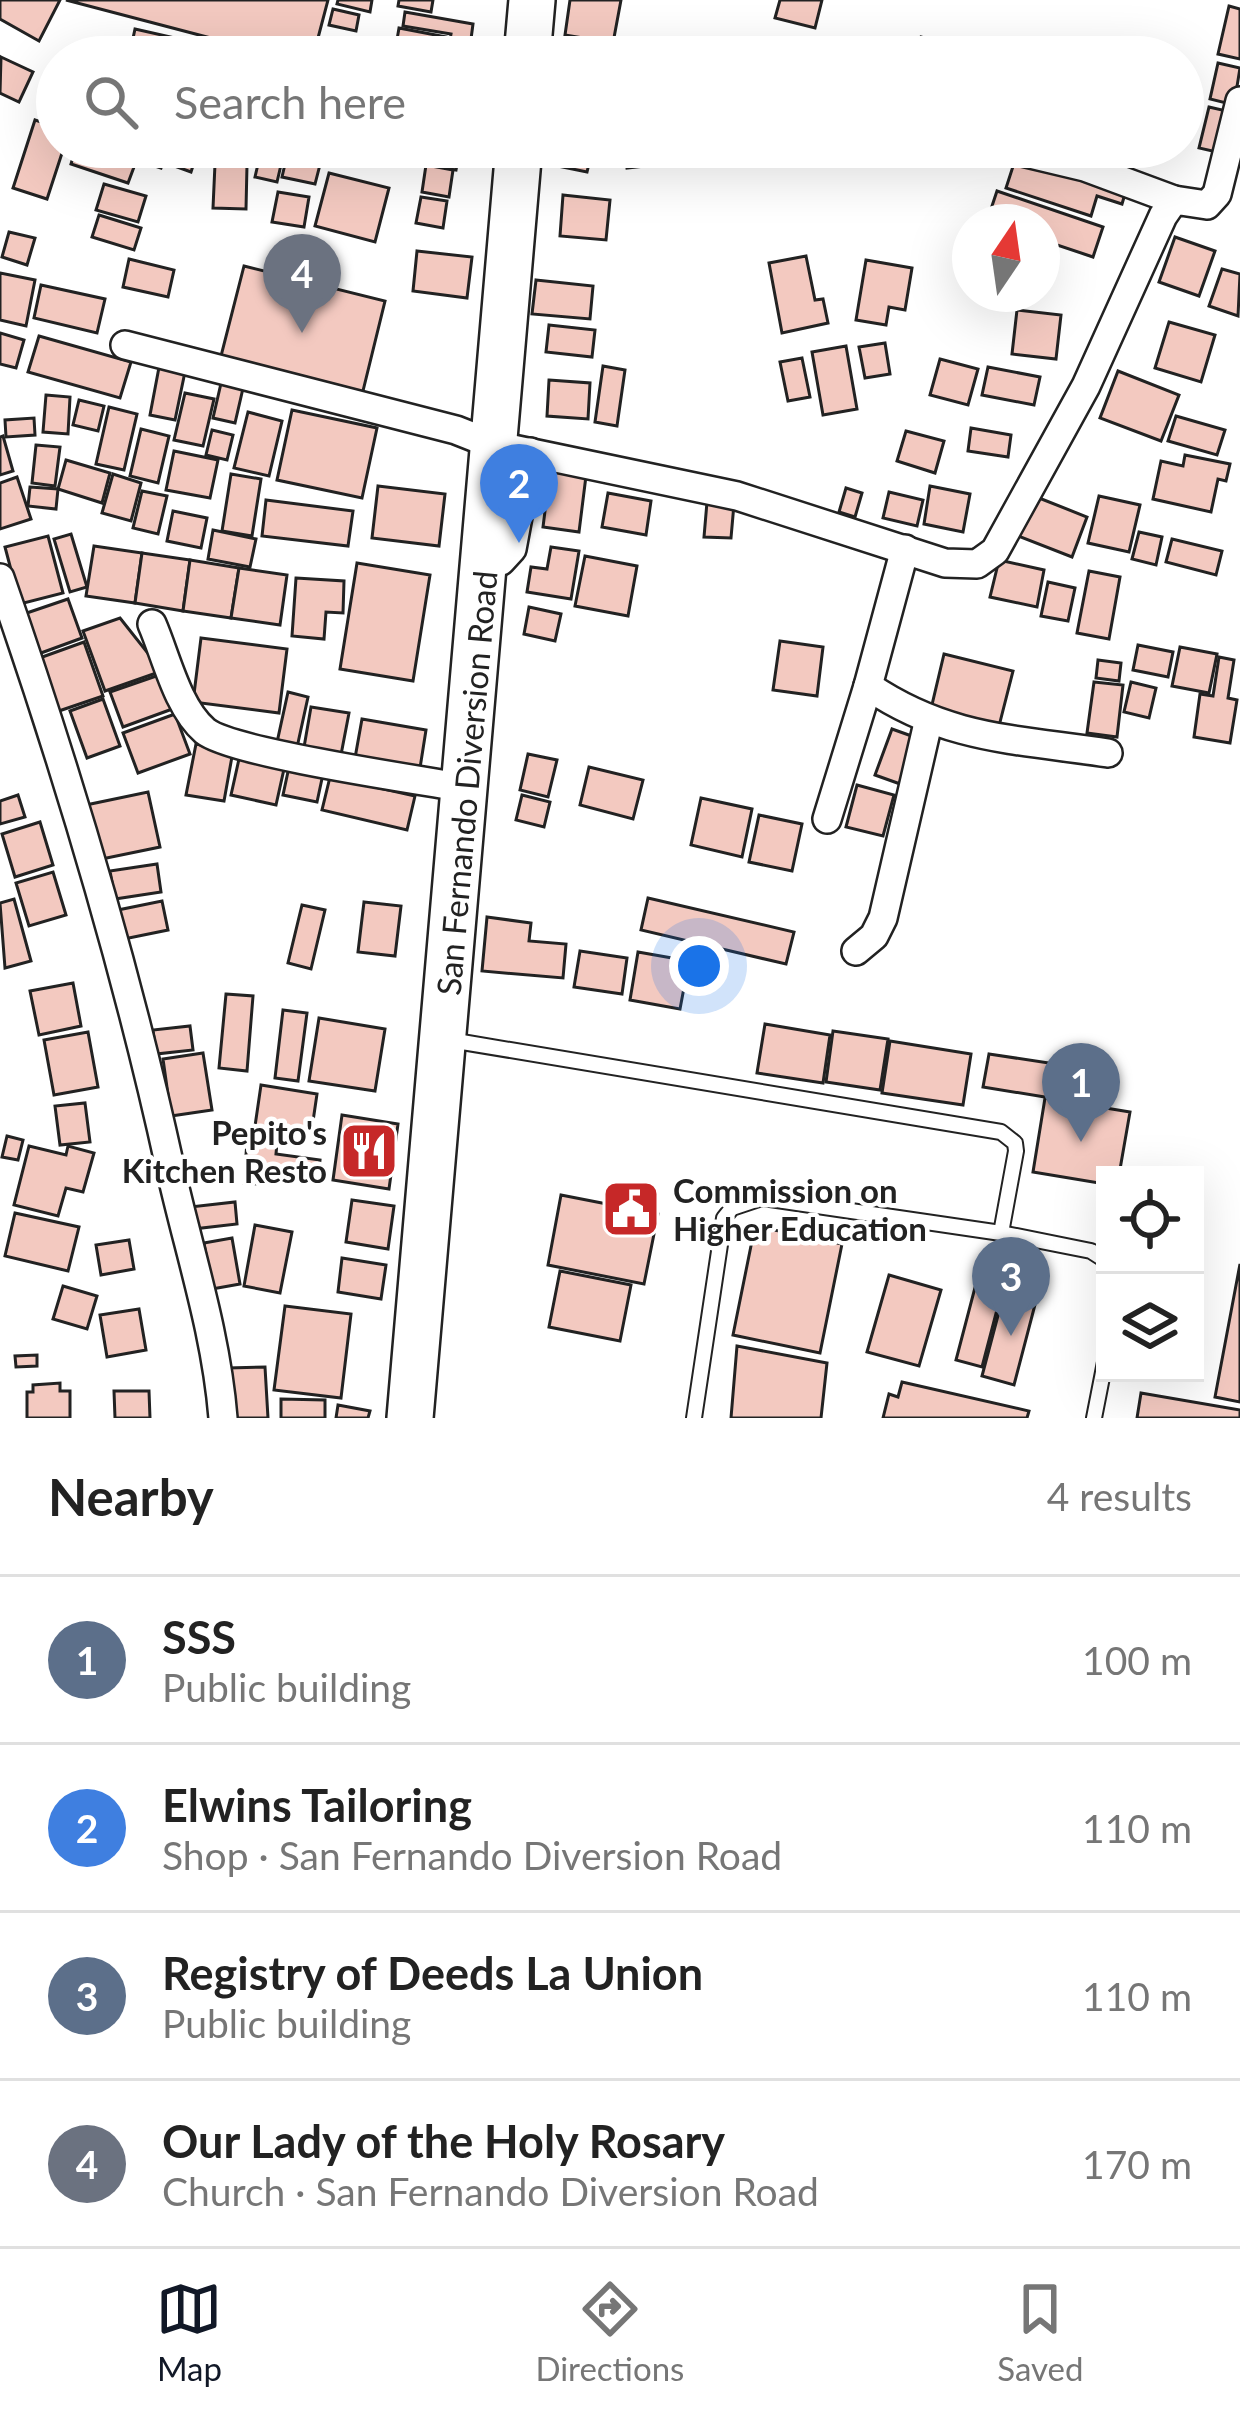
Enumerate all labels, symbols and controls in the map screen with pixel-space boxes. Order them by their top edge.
search box [36,36,1204,168]
icon: search [78,69,144,135]
text: Search here [174,75,406,129]
north arrow [952,204,1060,312]
pin: 4 [263,234,341,333]
pin: 2 [480,444,558,543]
street label: San Fernando Diversion Road [428,569,504,997]
your location [669,936,729,996]
pin: 1 [1042,1043,1120,1142]
place label: Pepito's Kitchen Resto [122,1112,327,1190]
restaurant icon: Pepito's Kitchen Resto [338,1120,400,1182]
map controls [1096,1166,1204,1382]
button: locate [1096,1166,1204,1274]
place label: Commission on Higher Education [673,1170,927,1248]
public building icon: Commission on Higher Education [600,1178,662,1240]
pin: 3 [972,1237,1050,1336]
button: layers [1096,1274,1204,1382]
text: Nearby [48,1466,214,1527]
text: 4 results [1047,1473,1192,1519]
text: SSS [162,1610,236,1664]
text: 1 [76,1637,98,1683]
text: 100 m [1082,1637,1192,1683]
text: Public building [162,1664,411,1710]
text: Elwins Tailoring [162,1778,472,1832]
text: 2 [76,1805,98,1851]
text: 110 m [1082,1805,1192,1851]
text: Shop · San Fernando Diversion Road [162,1832,782,1878]
text: Registry of Deeds La Union [162,1946,703,2000]
text: 3 [76,1973,98,2019]
text: 110 m [1082,1973,1192,2019]
text: Public building [162,2000,411,2046]
text: Our Lady of the Holy Rosary [162,2114,725,2168]
text: 4 [76,2141,98,2187]
text: 170 m [1082,2141,1192,2187]
text: Church · San Fernando Diversion Road [162,2168,819,2214]
tab: Map [156,2276,222,2388]
tab: Directions [535,2276,684,2388]
tab: Saved [997,2276,1084,2388]

